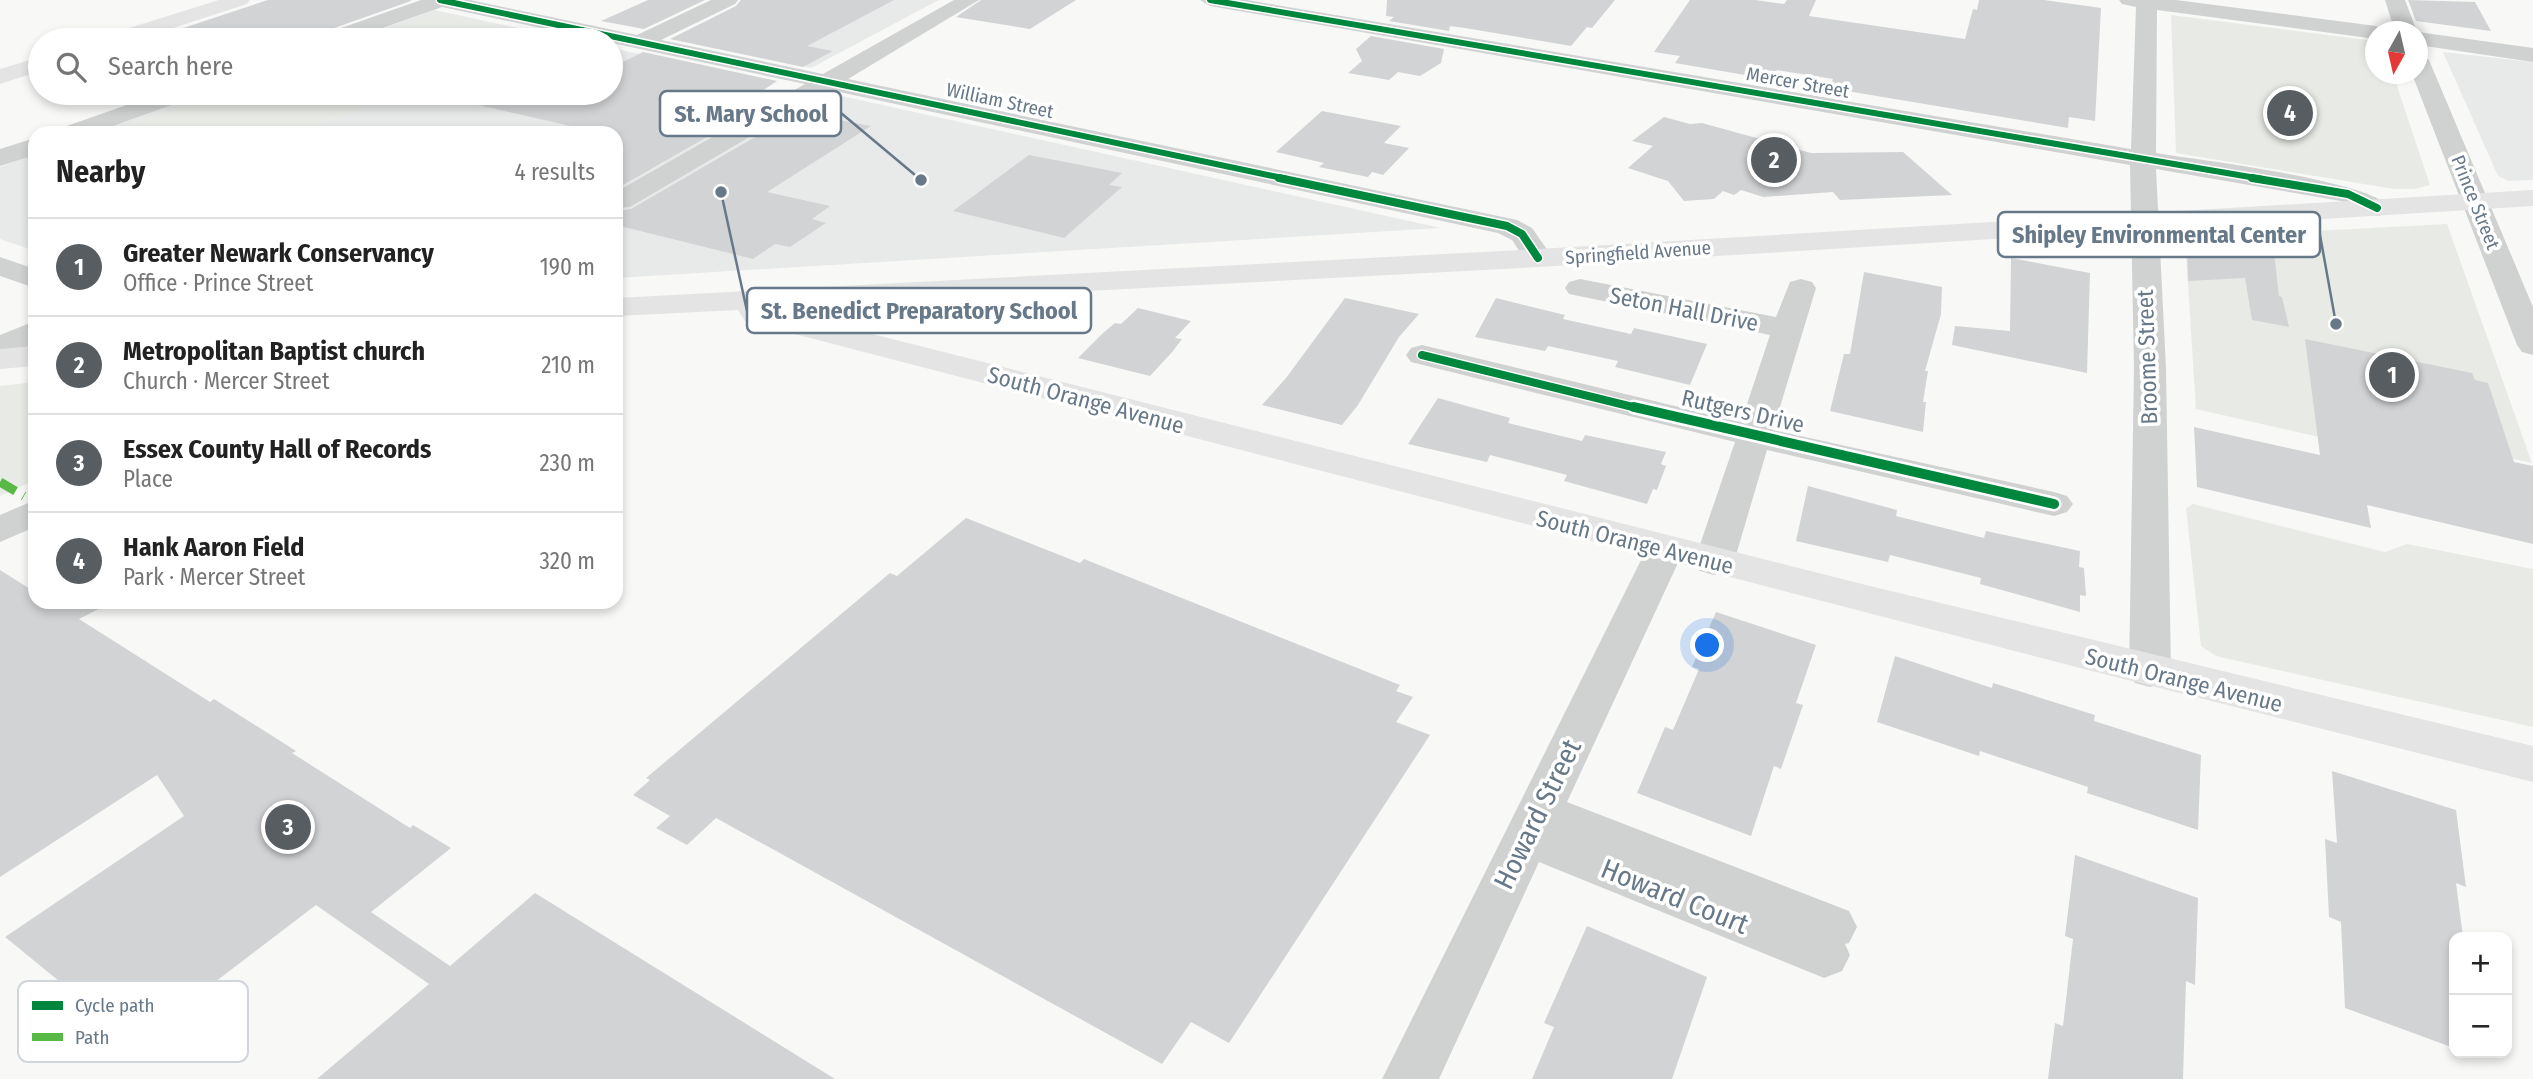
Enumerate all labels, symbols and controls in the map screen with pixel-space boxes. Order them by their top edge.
north arrow [2365,21,2428,84]
search box [28,28,623,105]
icon: search [52,48,90,86]
text: Search here [108,51,233,82]
street label: Mercer Street [1745,62,1852,103]
street label: William Street [944,78,1056,123]
pin: 4 [2267,87,2313,139]
callout: St. Mary School [660,91,841,136]
text: St. Mary School [674,100,828,128]
pin: 2 [1751,134,1797,186]
street label: Prince Street [2446,152,2505,253]
text: Nearby [56,154,145,190]
text: 4 results [514,158,595,186]
callout: Shipley Environmental Center [1998,212,2320,257]
text: Shipley Environmental Center [2012,221,2306,249]
street label: Springfield Avenue [1564,236,1712,269]
text: Greater Newark Conservancy [123,238,434,269]
text: 1 [74,253,84,281]
text: 190 m [540,253,595,281]
text: Office · Prince Street [123,269,313,297]
street label: Seton Hall Drive [1607,281,1761,337]
callout: St. Benedict Preparatory School [747,288,1091,333]
street label: Broome Street [2131,288,2163,425]
text: St. Benedict Preparatory School [761,297,1078,325]
text: Metropolitan Baptist church [123,336,425,367]
pin: 1 [2369,349,2415,401]
text: 2 [74,351,84,379]
text: 210 m [541,351,595,379]
street label: South Orange Avenue [985,360,1187,440]
text: Church · Mercer Street [123,367,330,395]
street label: Rutgers Drive [1679,383,1807,439]
text: Essex County Hall of Records [123,434,431,465]
text: 3 [74,449,84,477]
text: 230 m [539,449,595,477]
text: Place [123,465,173,493]
street label: South Orange Avenue [1534,504,1736,580]
text: Hank Aaron Field [123,532,305,563]
text: 4 [73,547,85,575]
text: 320 m [540,547,595,575]
text: Park · Mercer Street [123,563,305,591]
your location [1690,628,1724,662]
street label: South Orange Avenue [2083,642,2285,718]
street label: Howard Street [1487,733,1588,895]
pin: 3 [265,801,311,853]
street label: Howard Court [1596,852,1754,941]
map controls [2449,932,2512,1058]
button: + [2449,932,2512,995]
legend [18,981,248,1062]
text: Cycle path [75,994,154,1017]
button: − [2449,995,2512,1058]
text: Path [75,1026,110,1049]

